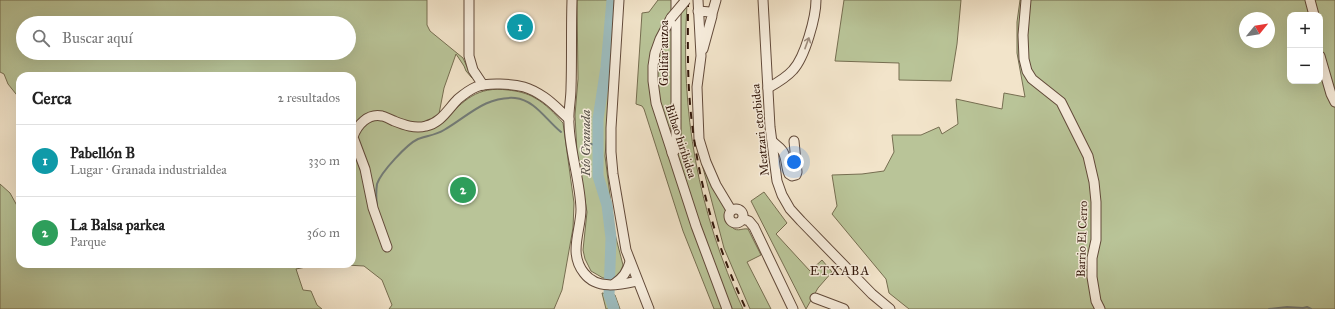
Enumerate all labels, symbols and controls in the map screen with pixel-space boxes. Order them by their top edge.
pin: 1 [507,12,533,42]
north arrow [1239,12,1275,48]
map controls [1287,12,1323,84]
button: + [1287,12,1323,48]
search box [16,16,356,60]
street label: Golifar auzoa [657,19,671,86]
icon: search [30,27,52,49]
text: Buscar aquí [62,29,133,47]
one-way arrow [803,37,811,49]
button: − [1287,48,1323,84]
street label: Meatzari etorbidea [748,82,772,177]
text: Cerca [32,88,71,109]
text: 2 resultados [277,90,340,106]
street label: Bilbao hiribidea [662,102,700,181]
water label: Río Granada [578,110,594,177]
text: Pabellón B [70,144,135,162]
your location [784,152,804,172]
text: 1 [42,153,48,169]
text: 330 m [308,153,340,169]
text: Lugar · Granada industrialdea [70,162,227,178]
pin: 2 [450,175,476,205]
street label: Barrio El Cerro [1074,200,1090,278]
text: La Balsa parkea [70,216,165,234]
text: 2 [42,225,48,241]
text: 360 m [307,225,340,241]
text: Parque [70,234,106,250]
district label: ETXABA [810,263,870,279]

